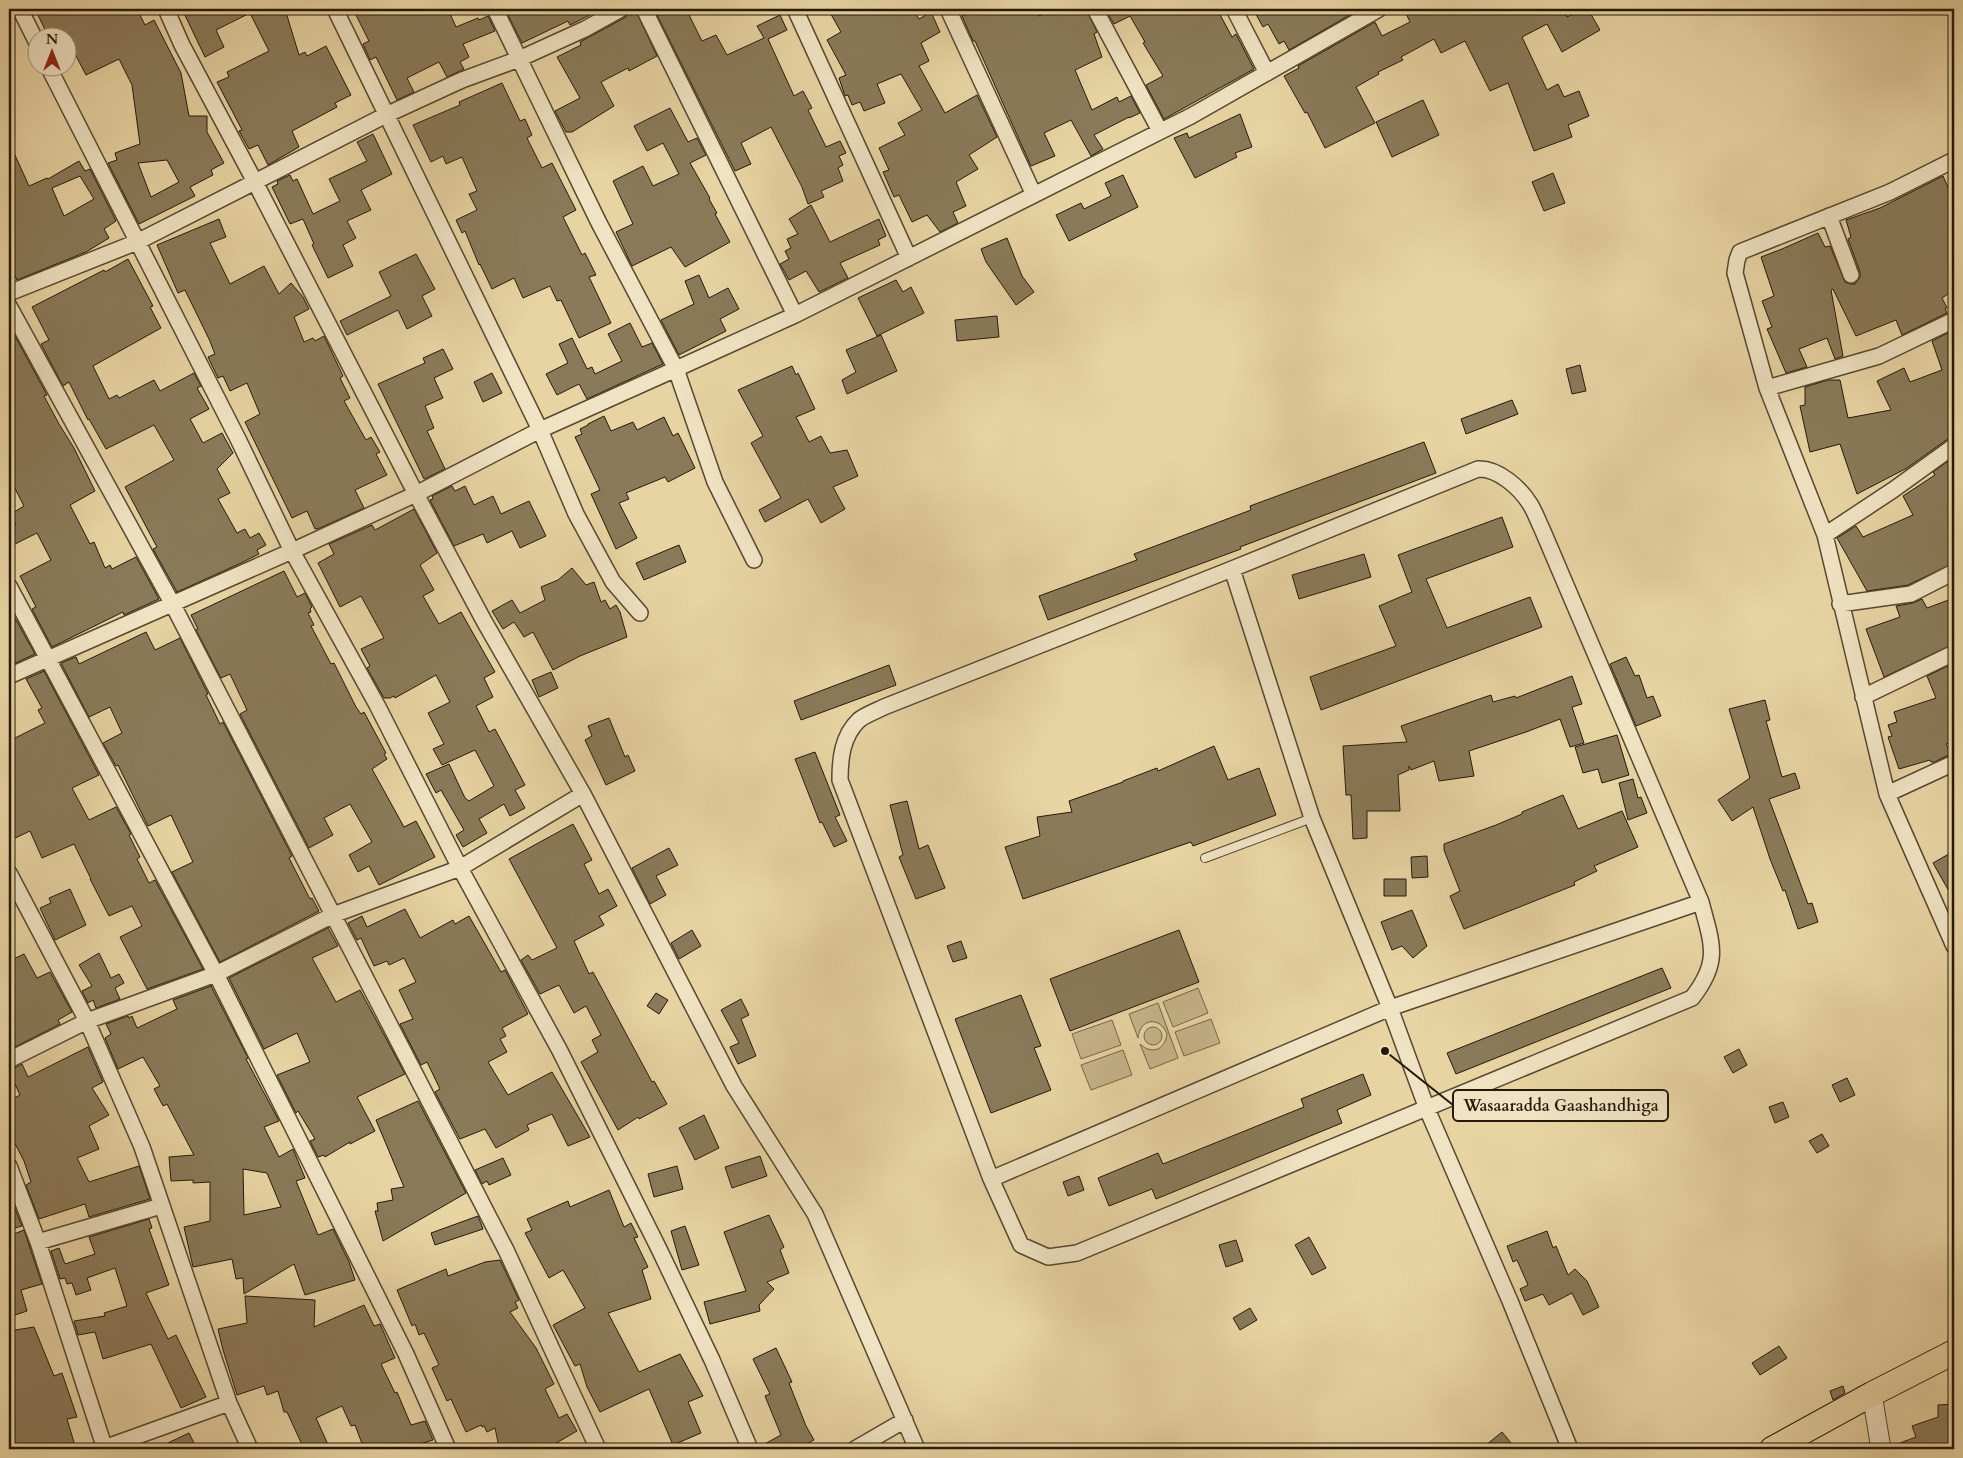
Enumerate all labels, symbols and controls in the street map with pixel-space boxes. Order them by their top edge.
north arrow [28,28,78,78]
text: N [46,30,58,49]
callout: Wasaaradda Gaashandhiga [1453,1090,1668,1121]
text: Wasaaradda Gaashandhiga [1462,1095,1659,1117]

